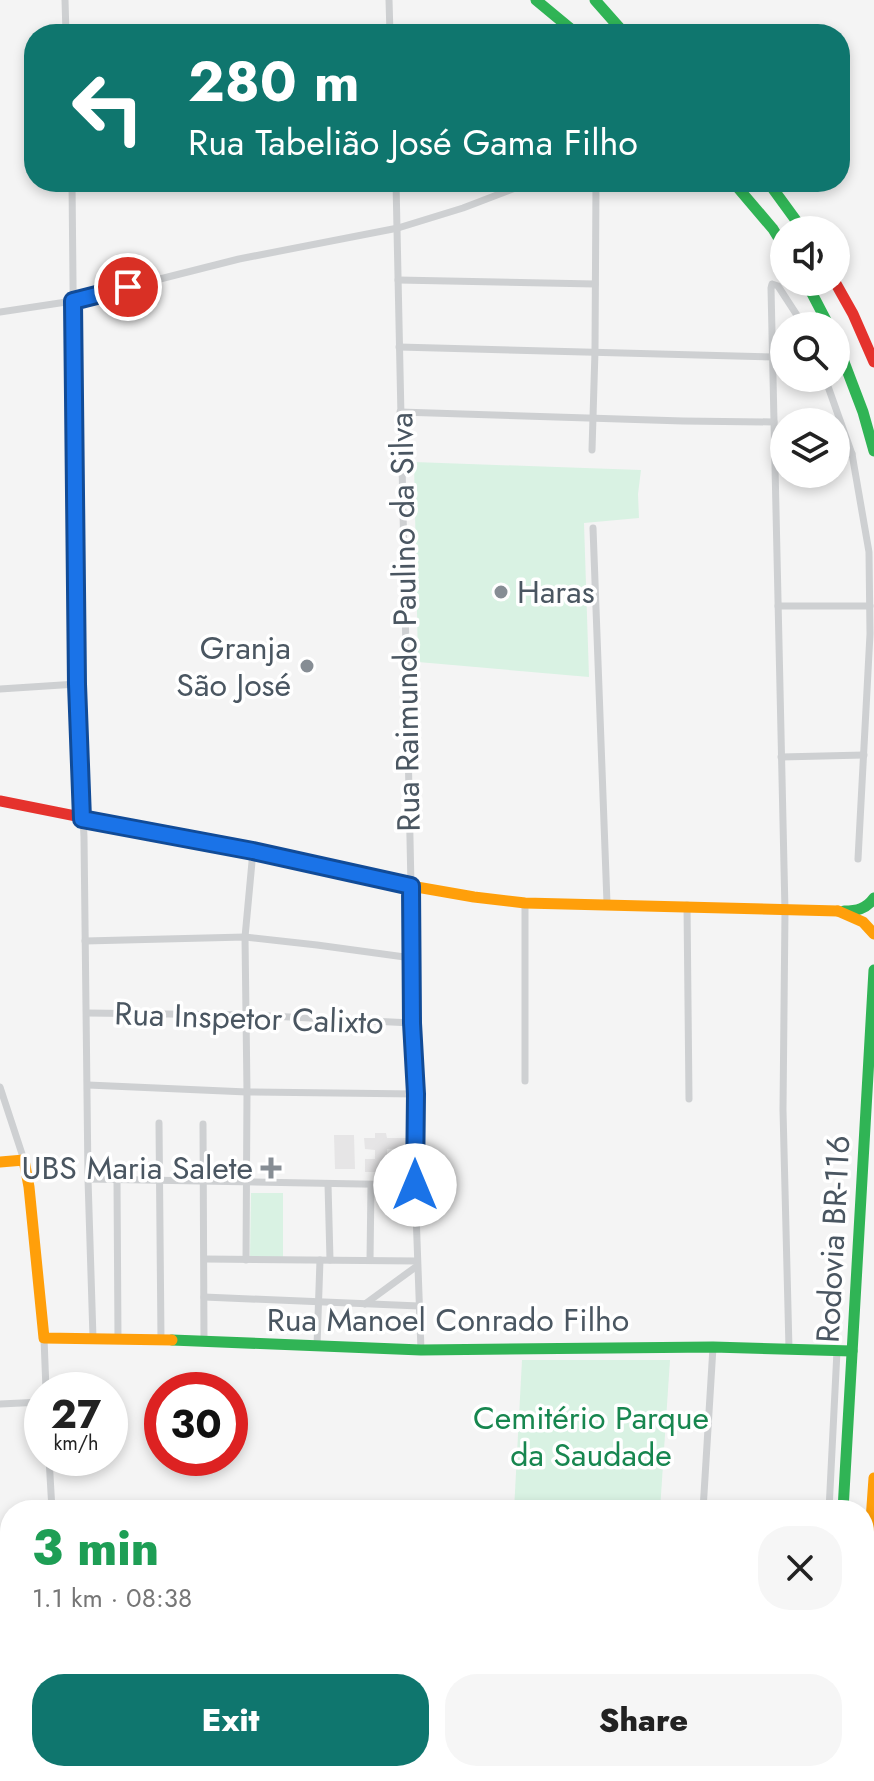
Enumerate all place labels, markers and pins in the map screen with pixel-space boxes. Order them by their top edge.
pin [94,253,162,321]
place label: Haras [517,569,595,615]
marker: Haras [492,583,510,601]
place label: Granja São José [176,625,291,708]
marker: Granja São José [298,657,316,675]
place label: UBS Maria Salete [21,1145,253,1191]
marker: UBS Maria Salete [260,1157,282,1179]

